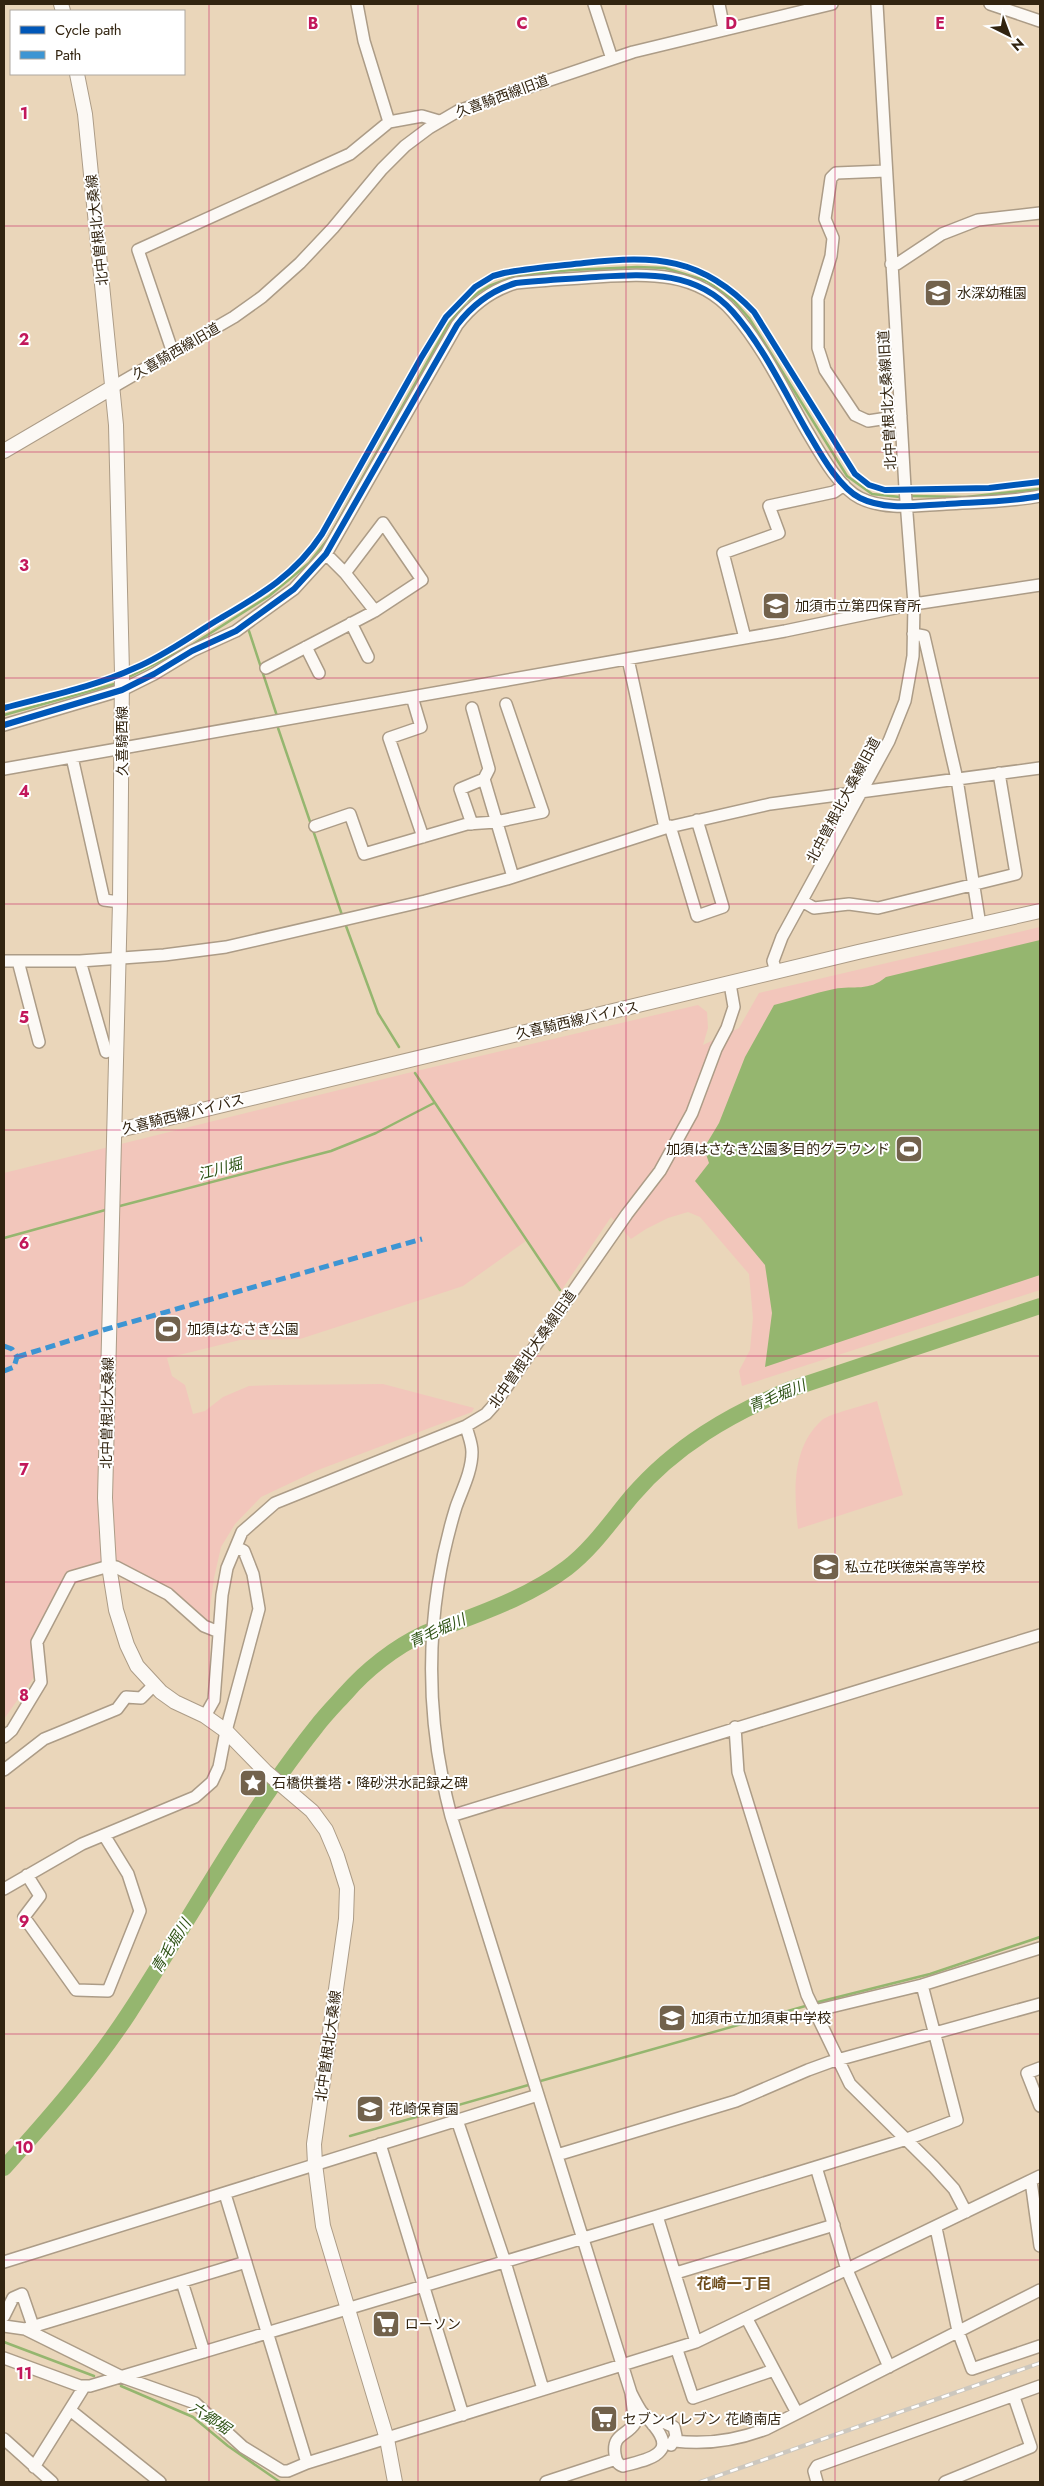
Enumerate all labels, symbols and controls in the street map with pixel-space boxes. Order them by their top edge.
legend [10,10,185,75]
north arrow [984,10,1034,60]
text: B [308,12,318,35]
text: C [516,12,528,35]
text: D [725,12,737,35]
text: E [935,12,945,35]
text: Cycle path [55,19,122,41]
text: N [1007,34,1029,56]
text: Path [55,44,81,66]
street label: 久喜騎西線旧道 [453,70,551,122]
text: 1 [20,102,28,125]
street label: 北中曽根北大桑線 [81,173,113,287]
school or university icon: 水深幼稚園 [923,278,953,308]
place label: 水深幼稚園 [957,283,1027,303]
street label: 久喜騎西線旧道 [129,318,223,384]
text: 2 [19,328,29,351]
street label: 北中曽根北大桑線旧道 [873,330,901,470]
text: 3 [19,554,29,577]
school or university icon: 加須市立第四保育所 [761,591,791,621]
place label: 加須市立第四保育所 [795,596,921,616]
street label: 久喜騎西線 [112,706,132,776]
street label: 北中曽根北大桑線旧道 [801,733,885,867]
text: 4 [18,780,30,803]
street label: 久喜騎西線バイパス [513,996,641,1044]
text: 5 [19,1006,29,1029]
street label: 久喜騎西線バイパス [120,1089,246,1139]
sports icon: 加須はさなき公園多目的グラウンド [894,1134,924,1164]
place label: 加須はさなき公園多目的グラウンド [666,1139,890,1159]
water label: 江川堀 [195,1152,247,1185]
text: 6 [19,1232,29,1255]
street label: 北中曽根北大桑線旧道 [484,1286,580,1412]
sports icon: 加須はなさき公園 [153,1314,183,1344]
place label: 加須はなさき公園 [187,1319,299,1339]
street label: 北中曽根北大桑線 [96,1357,118,1469]
water label: 青毛堀川 [745,1374,811,1417]
text: 7 [19,1458,29,1481]
school or university icon: 私立花咲徳栄高等学校 [811,1552,841,1582]
place label: 私立花咲徳栄高等学校 [845,1557,985,1577]
water label: 青毛堀川 [405,1608,471,1653]
text: 8 [19,1684,29,1707]
place icon: 石橋供養塔・降砂洪水記録之碑 [238,1768,268,1798]
place label: 石橋供養塔・降砂洪水記録之碑 [272,1773,468,1793]
text: 9 [19,1910,29,1933]
water label: 青毛堀川 [146,1913,197,1977]
street label: 北中曽根北大桑線 [310,1989,346,2103]
school or university icon: 加須市立加須東中学校 [657,2003,687,2033]
place label: 加須市立加須東中学校 [691,2008,831,2028]
school or university icon: 花崎保育園 [355,2094,385,2124]
place label: 花崎保育園 [389,2099,459,2119]
text: 10 [15,2136,33,2159]
district label: 花崎一丁目 [696,2273,772,2295]
supermarket icon: ローソン [371,2309,401,2339]
place label: ローソン [405,2314,461,2334]
text: 11 [16,2362,32,2385]
water label: 六郷堀 [185,2396,236,2441]
supermarket icon: セブンイレブン 花崎南店 [589,2404,619,2434]
place label: セブンイレブン 花崎南店 [623,2409,781,2429]

